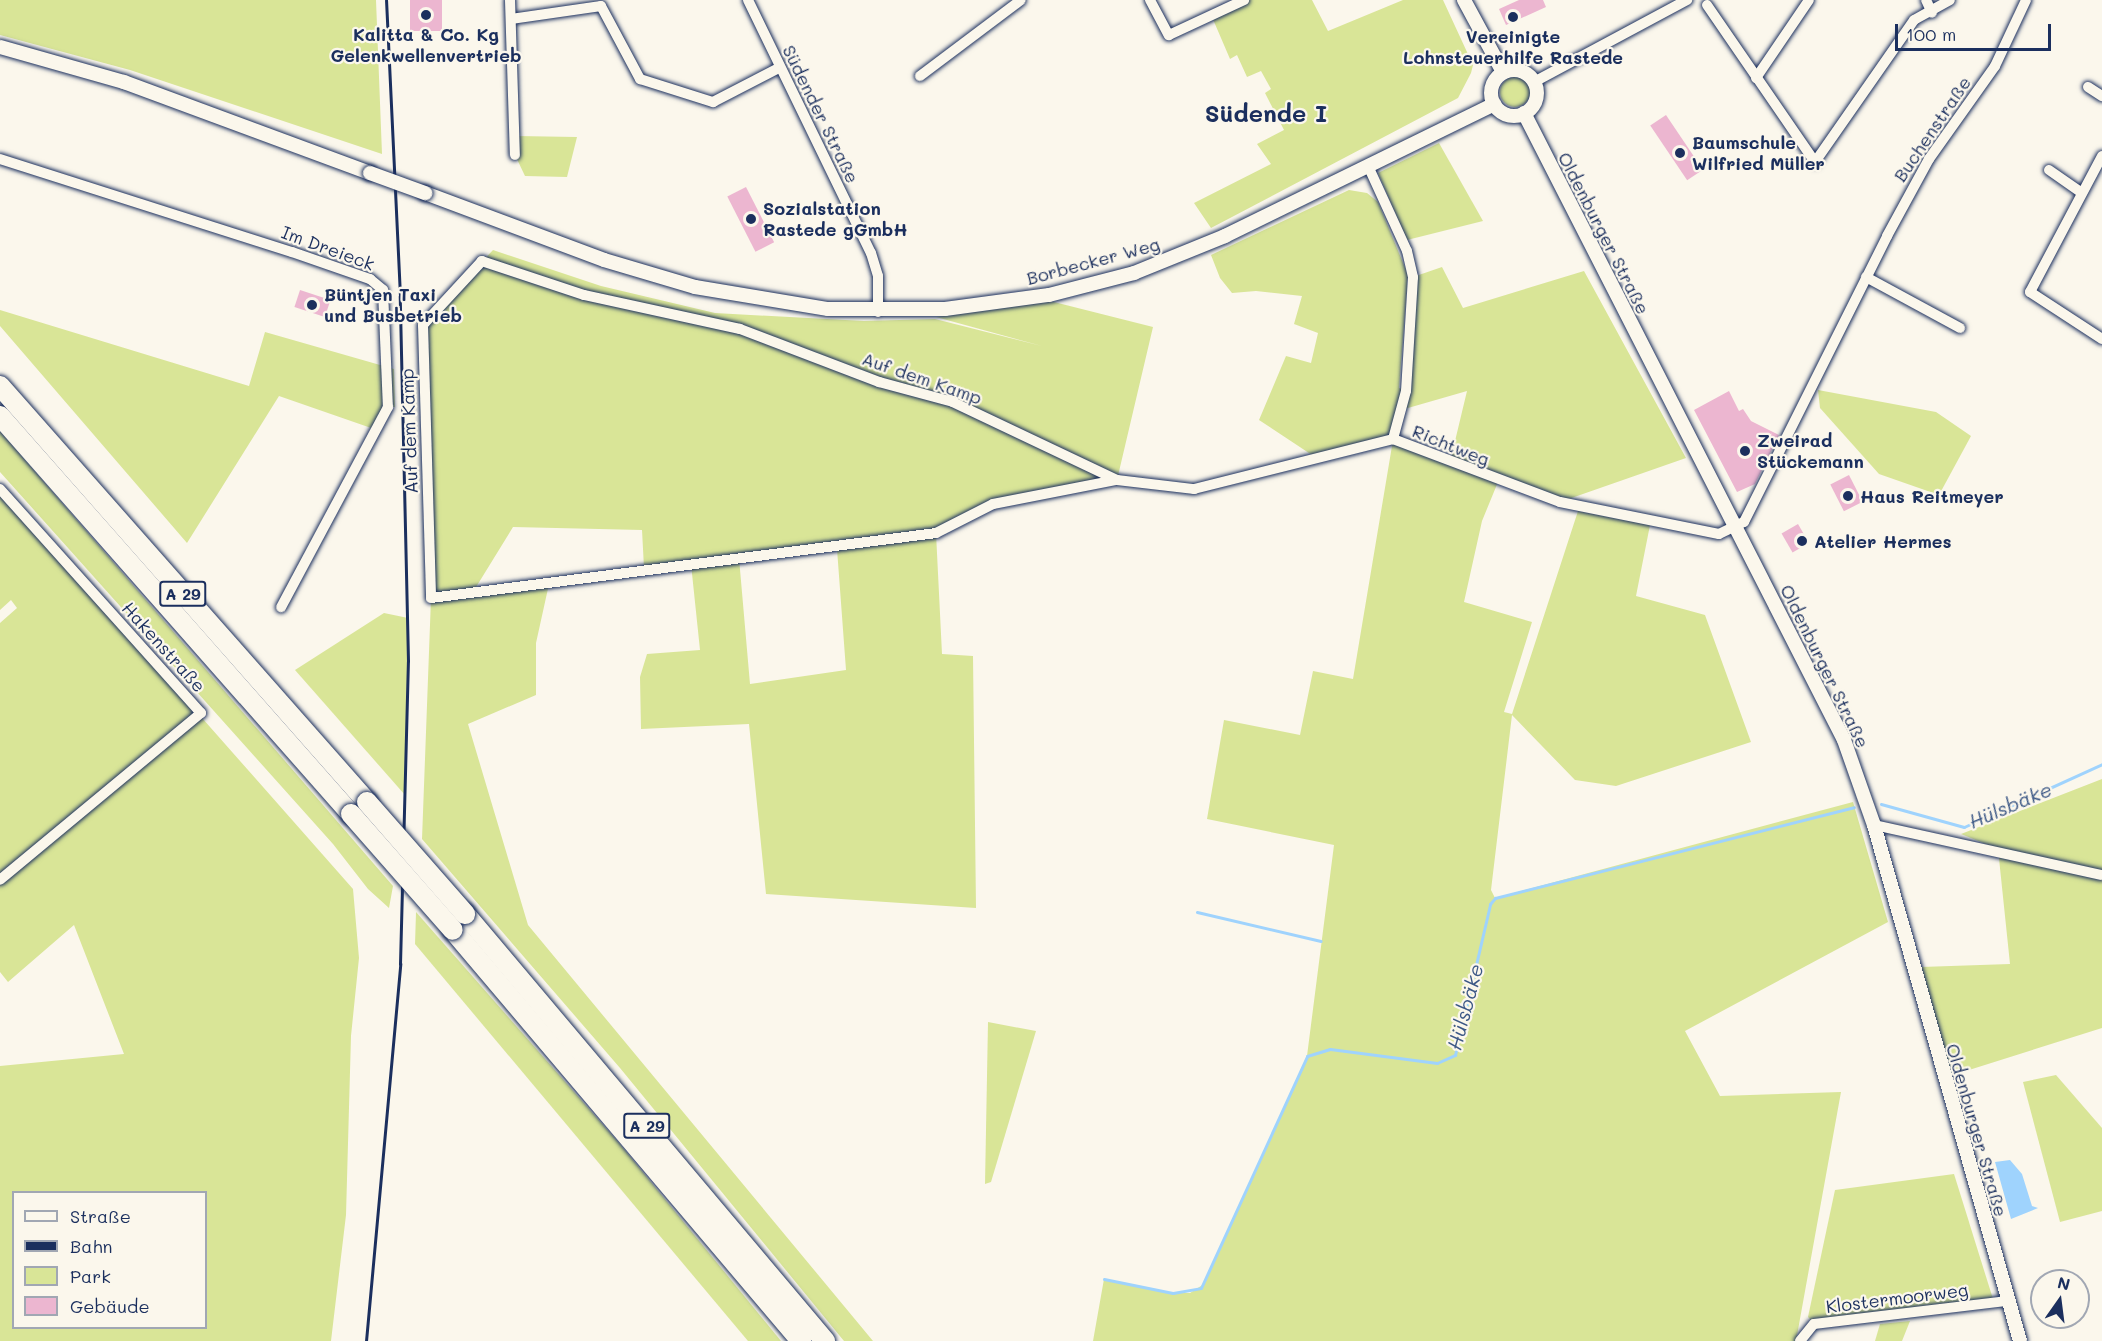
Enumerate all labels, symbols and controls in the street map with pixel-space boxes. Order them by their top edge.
marker: Kalitta & Co. Kg Gelenkwellenvertrieb [419,8,433,22]
marker: Vereinigte Lohnsteuerhilfe Rastede [1506,10,1520,24]
scale bar [1898,12,2054,50]
text: 100 m [1906,22,1956,46]
place label: Kalitta & Co. Kg Gelenkwellenvertrieb [330,24,522,66]
place label: Vereinigte Lohnsteuerhilfe Rastede [1403,26,1623,68]
street label: Südender Straße [778,42,864,186]
street label: Buchenstraße [1889,72,1975,186]
district label: Südende I [1205,99,1327,127]
place label: Baumschule Wilfried Müller [1692,132,1825,174]
marker: Baumschule Wilfried Müller [1673,146,1687,160]
street label: Oldenburger Straße [1554,148,1654,318]
place label: Sozialstation Rastede gGmbH [763,198,908,240]
marker: Sozialstation Rastede gGmbH [744,212,758,226]
street label: Im Dreieck [279,221,377,275]
street label: Borbecker Weg [1024,233,1162,289]
place label: Büntjen Taxi und Busbetrieb [324,284,462,326]
marker: Büntjen Taxi und Busbetrieb [305,298,319,312]
street label: Auf dem Kamp [859,347,985,409]
street label: Auf dem Kamp [396,368,422,494]
street label: Richtweg [1409,420,1493,470]
place label: Zweirad Stückemann [1757,430,1864,472]
marker: Zweirad Stückemann [1738,444,1752,458]
place label: Haus Reitmeyer [1860,485,2004,507]
marker: Haus Reitmeyer [1841,489,1855,503]
place label: Atelier Hermes [1814,530,1951,552]
marker: Atelier Hermes [1795,534,1809,548]
road number: A 29 [159,581,207,607]
street label: Oldenburger Straße [1776,581,1874,751]
street label: Hakenstraße [118,597,210,697]
water label: Hülsbäke [1965,777,2055,833]
water label: Hülsbäke [1442,961,1488,1053]
street label: Oldenburger Straße [1942,1041,2012,1219]
road number: A 29 [623,1113,671,1139]
legend [12,1191,207,1329]
text: Straße [70,1204,131,1228]
text: Bahn [70,1234,113,1258]
text: Park [70,1264,111,1288]
north arrow [2030,1269,2090,1329]
text: N [2056,1271,2072,1295]
street label: Klostermoorweg [1825,1279,1969,1317]
text: Gebäude [70,1294,150,1318]

